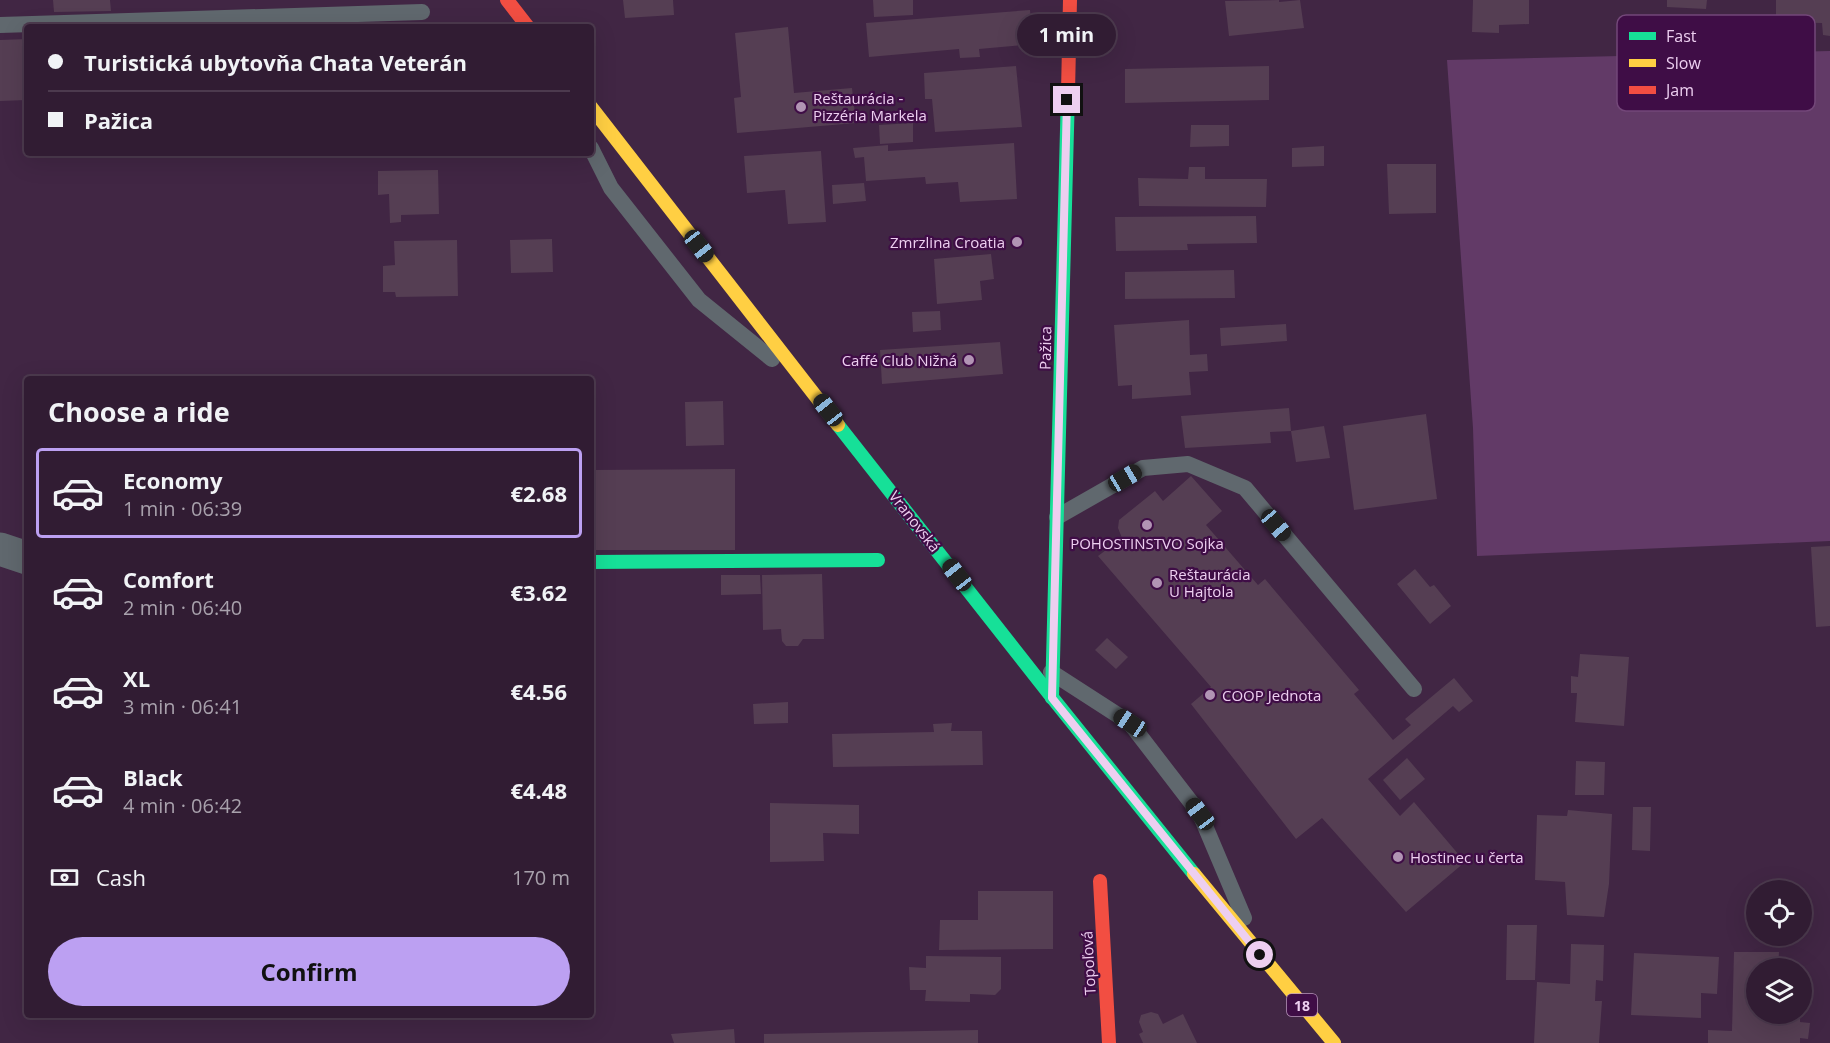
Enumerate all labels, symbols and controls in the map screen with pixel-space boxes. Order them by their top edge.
callout: 1 min [1018,13,1116,55]
legend [1617,15,1815,111]
text: 1 min [1039,21,1094,48]
text: Fast [1666,25,1697,47]
text: Turistická ubytovňa Chata Veterán [84,47,467,77]
text: Slow [1666,52,1701,74]
text: Jam [1664,79,1694,101]
route end [1053,86,1080,113]
place label: Reštaurácia - Pizzéria Markela [813,88,927,125]
marker: Reštaurácia - Pizzéria Markela [794,100,808,114]
text: Pažica [84,105,153,135]
car [681,226,717,266]
place label: Zmrzlina Croatia [890,232,1005,252]
marker: Zmrzlina Croatia [1010,235,1024,249]
street label: Pažica [1035,326,1055,370]
place label: Caffé Club Nižná [842,350,957,370]
marker: Caffé Club Nižná [962,353,976,367]
car [810,390,846,430]
text: Choose a ride [48,393,230,430]
car [1105,461,1145,495]
text: Economy [123,465,222,495]
icon: car [51,466,105,520]
text: €2.68 [510,478,567,508]
street label: Vranovská [885,486,945,556]
text: 1 min · 06:39 [123,495,242,522]
car [1258,505,1294,545]
marker: POHOSTINSTVO Sojka [1140,518,1154,532]
place label: POHOSTINSTVO Sojka [1070,533,1224,553]
car [939,555,975,595]
text: Comfort [123,564,214,594]
place label: Reštaurácia U Hajtola [1169,564,1250,601]
icon: car [51,565,105,619]
marker: Reštaurácia U Hajtola [1150,576,1164,590]
text: €3.62 [510,577,567,607]
text: 2 min · 06:40 [123,594,242,621]
text: XL [123,663,150,693]
icon: car [51,664,105,718]
text: €4.56 [510,676,567,706]
place label: COOP Jednota [1222,685,1321,705]
marker: COOP Jednota [1203,688,1217,702]
text: 3 min · 06:41 [123,693,242,720]
car [1110,706,1150,740]
text: Black [123,762,183,792]
icon: car [51,763,105,817]
text: €4.48 [510,775,567,805]
text: 4 min · 06:42 [123,792,242,819]
car [1182,794,1218,834]
place label: Hostinec u čerta [1410,847,1524,867]
marker: Hostinec u čerta [1391,850,1405,864]
icon: cash [48,861,81,894]
text: Cash [96,862,146,892]
text: 170 m [512,864,570,891]
map controls [1746,880,1812,1024]
button: locate [1746,880,1812,946]
street label: Topoľová [1076,930,1100,996]
button: Confirm [48,937,570,1006]
route start [1246,941,1273,968]
button: layers [1746,958,1812,1024]
road number: 18 [1287,994,1317,1016]

